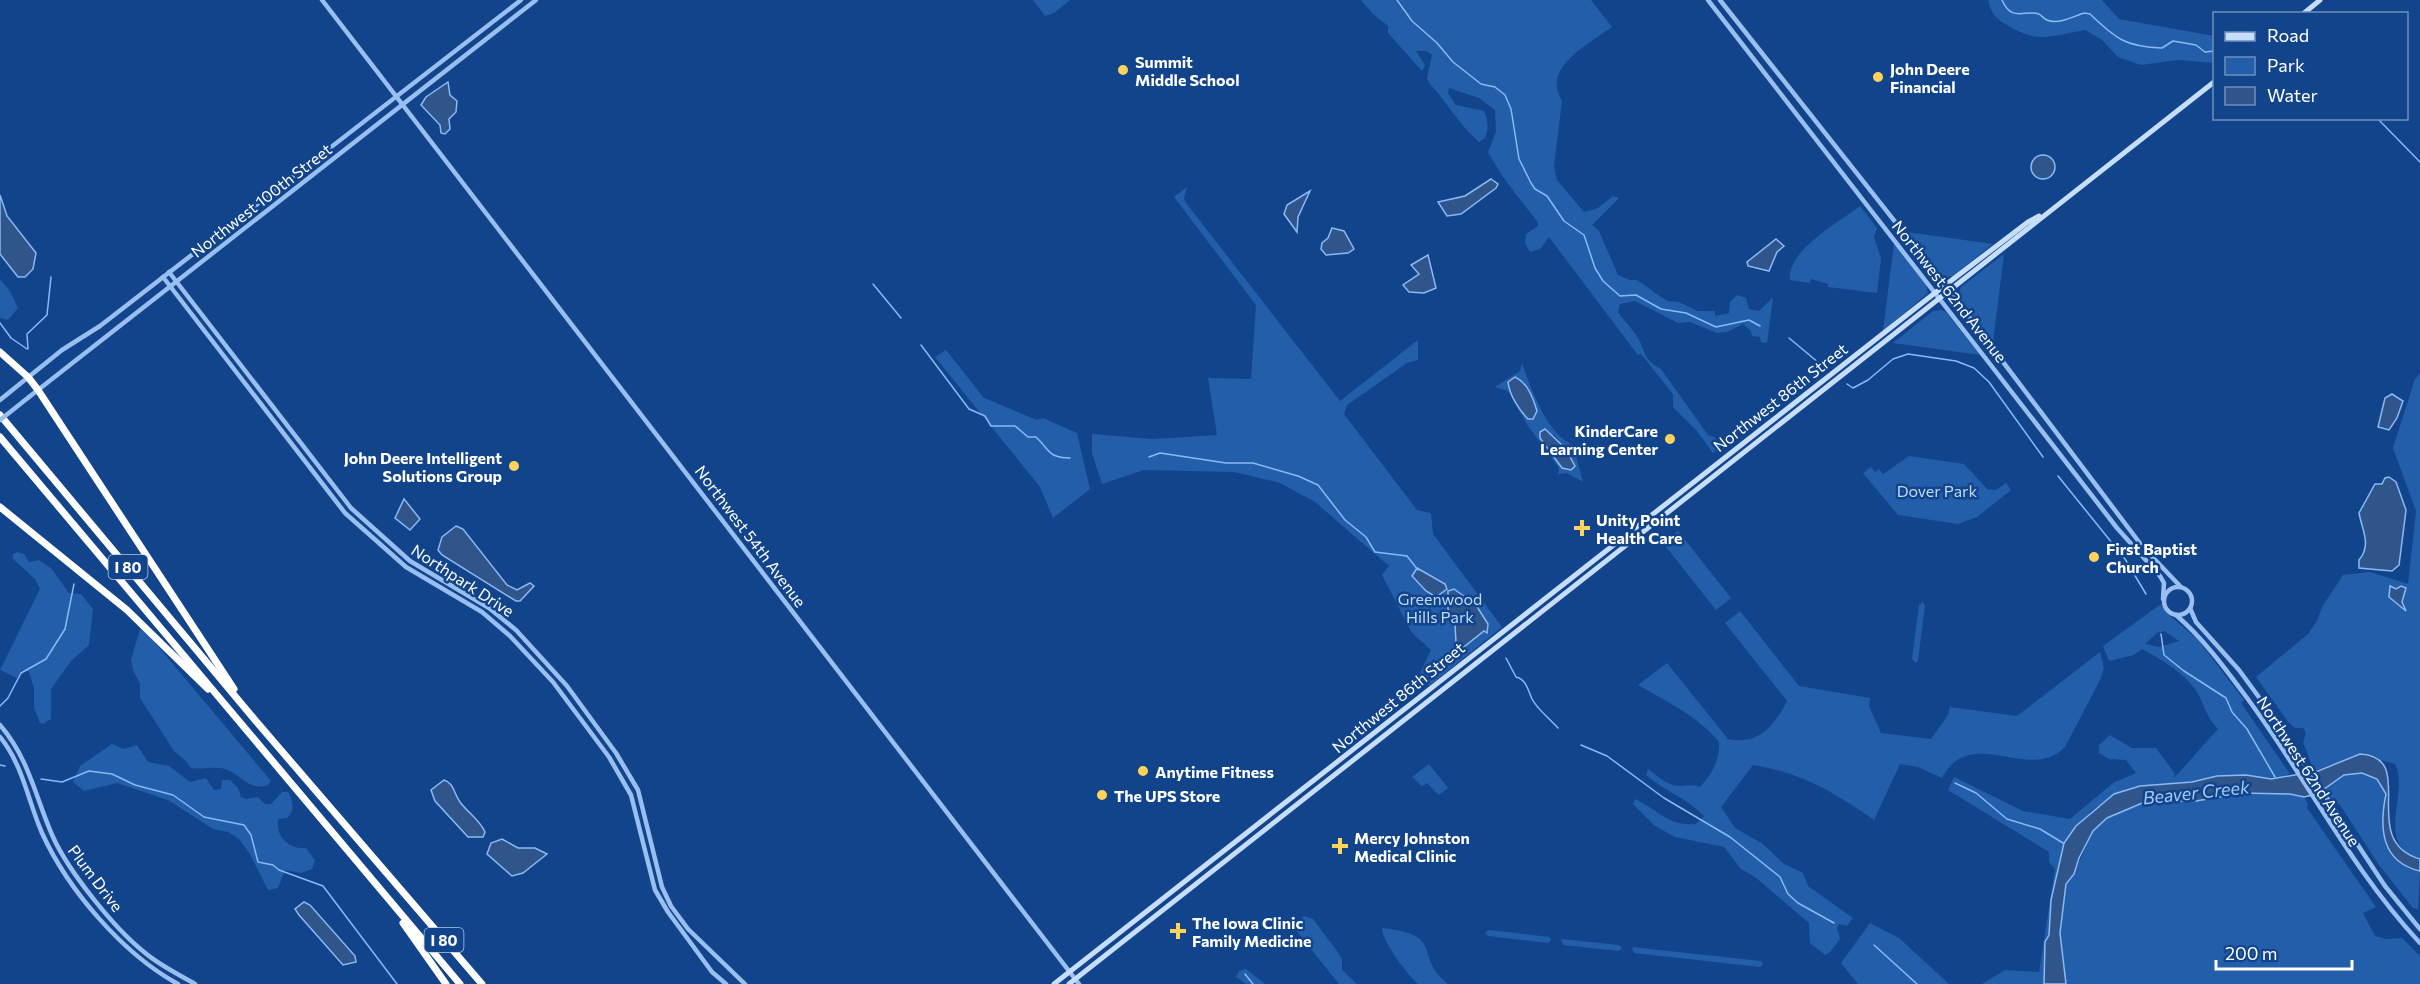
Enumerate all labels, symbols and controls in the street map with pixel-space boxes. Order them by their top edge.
legend [2213,12,2408,120]
text: Road [2267,24,2309,46]
place label: Summit Middle School [1135,52,1240,89]
text: Park [2267,54,2305,76]
place label: John Deere Financial [1890,59,1970,96]
marker: Summit Middle School [1116,63,1130,77]
marker: John Deere Financial [1871,70,1885,84]
text: Water [2267,84,2318,106]
street label: Northwest 100th Street [187,139,335,261]
street label: Northwest 62nd Avenue [1889,216,2011,366]
street label: Northwest 86th Street [1709,339,1851,455]
place label: KinderCare Learning Center [1540,421,1658,458]
marker: KinderCare Learning Center [1663,432,1677,446]
place label: John Deere Intelligent Solutions Group [344,448,502,485]
marker: John Deere Intelligent Solutions Group [507,459,521,473]
street label: Northwest 54th Avenue [692,461,810,611]
park label: Dover Park [1897,481,1977,500]
place label: Unity Point Health Care [1596,510,1682,547]
marker: Unity Point Health Care [1573,519,1591,537]
place label: First Baptist Church [2106,539,2197,576]
street label: Northpark Drive [408,540,518,620]
marker: First Baptist Church [2087,550,2101,564]
road number: I 80 [108,555,148,579]
park label: Greenwood Hills Park [1398,589,1482,626]
street label: Northwest 86th Street [1328,637,1468,756]
street label: Northwest 62nd Avenue [2253,693,2365,849]
place label: Anytime Fitness [1155,762,1274,781]
marker: Anytime Fitness [1136,764,1150,778]
water label: Beaver Creek [2141,775,2252,809]
place label: The UPS Store [1114,786,1220,805]
marker: The UPS Store [1095,788,1109,802]
place label: Mercy Johnston Medical Clinic [1354,828,1470,865]
marker: Mercy Johnston Medical Clinic [1331,837,1349,855]
street label: Plum Drive [65,841,127,915]
place label: The Iowa Clinic Family Medicine [1192,913,1311,950]
marker: The Iowa Clinic Family Medicine [1169,922,1187,940]
road number: I 80 [424,928,464,952]
scale bar [2216,933,2352,971]
text: 200 m [2225,942,2278,964]

